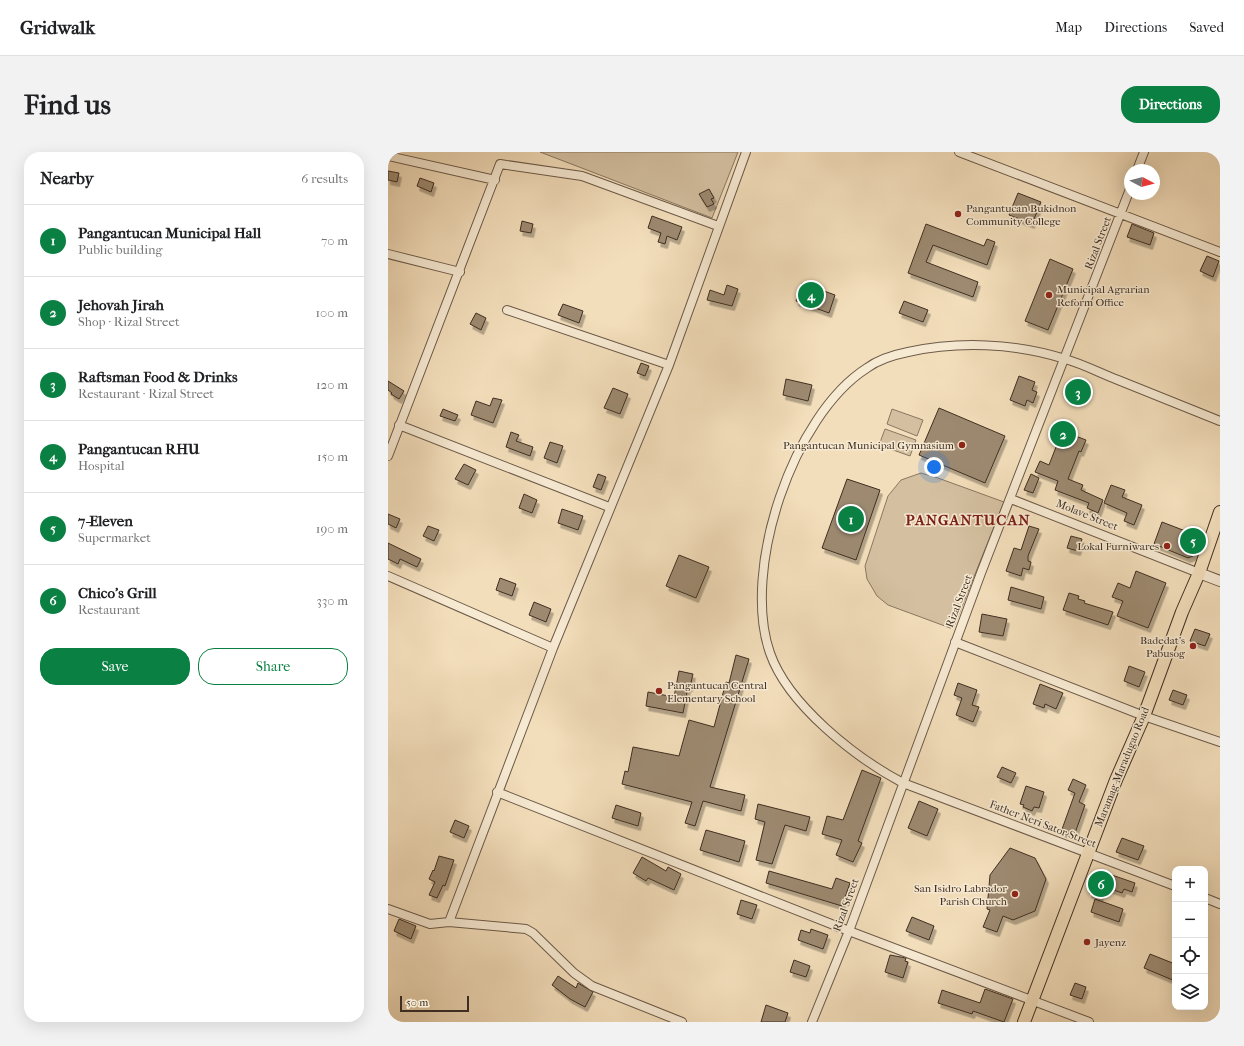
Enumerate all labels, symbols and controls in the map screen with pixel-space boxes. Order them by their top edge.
text: Gridwalk [20,17,95,39]
text: Map [1055,19,1082,36]
text: Directions [1104,19,1167,36]
text: Saved [1189,19,1224,36]
button: Directions [1121,86,1220,123]
text: Find us [24,88,111,121]
north arrow [1124,164,1160,200]
text: Nearby [40,168,94,188]
text: 6 results [301,171,348,186]
place label: Pangantucan Bukidnon Community College [966,202,1077,228]
marker: Pangantucan Bukidnon Community College [953,209,963,219]
street label: Rizal Street [1082,215,1114,271]
text: Pangantucan Municipal Hall [78,224,261,242]
text: 1 [51,233,55,248]
text: 70 m [321,233,348,248]
text: Public building [78,242,163,257]
pin: 4 [798,280,824,310]
place label: Municipal Agrarian Reform Office [1057,283,1150,309]
marker: Municipal Agrarian Reform Office [1044,290,1054,300]
text: Jehovah Jirah [78,296,164,314]
text: 2 [50,305,56,320]
text: 100 m [315,305,348,320]
text: Shop · Rizal Street [78,314,180,329]
text: Raftsman Food & Drinks [78,368,238,386]
text: 3 [50,377,56,392]
text: 120 m [316,377,348,392]
pin: 3 [1065,377,1091,407]
text: Restaurant · Rizal Street [78,386,214,401]
pin: 2 [1050,419,1076,449]
place label: Pangantucan Municipal Gymnasium [783,439,955,452]
text: Pangantucan RHU [78,440,200,458]
marker: Pangantucan Municipal Gymnasium [957,440,967,450]
text: 4 [49,449,57,464]
text: 150 m [317,449,348,464]
your location [924,457,944,477]
text: Hospital [78,458,125,473]
street label: Molave Street [1054,497,1120,533]
pin: 1 [838,504,864,534]
district label: PANGANTUCAN [905,511,1031,529]
text: 7-Eleven [78,512,133,530]
text: 5 [50,521,56,536]
text: 190 m [316,521,348,536]
pin: 5 [1180,526,1206,556]
text: Supermarket [78,530,151,545]
place label: Lokal Furniwares [1077,540,1159,553]
marker: Lokal Furniwares [1162,541,1172,551]
street label: Rizal Street [943,573,975,629]
text: Chico's Grill [78,584,157,602]
text: 6 [49,593,57,608]
text: 330 m [317,593,348,608]
text: Restaurant [78,602,140,617]
place label: Badedat's Pabusog [1140,634,1185,660]
marker: Badedat's Pabusog [1188,641,1198,651]
button: Save [40,648,190,685]
button: Share [198,648,348,685]
place label: Pangantucan Central Elementary School [667,679,767,705]
marker: Pangantucan Central Elementary School [654,686,664,696]
street label: Maramag-Maradugao Road [1092,704,1152,829]
street label: Father Neri Sator Street [988,798,1098,850]
map controls [1172,866,1208,1010]
button: + [1172,866,1208,902]
pin: 6 [1088,869,1114,899]
street label: Rizal Street [830,877,862,933]
place label: San Isidro Labrador Parish Church [914,882,1008,908]
marker: San Isidro Labrador Parish Church [1010,889,1020,899]
button: − [1172,902,1208,938]
place label: Jayenz [1094,936,1126,949]
marker: Jayenz [1082,937,1092,947]
button: locate [1172,938,1208,974]
button: layers [1172,974,1208,1010]
scale bar [400,994,469,1013]
text: 50 m [406,996,428,1009]

